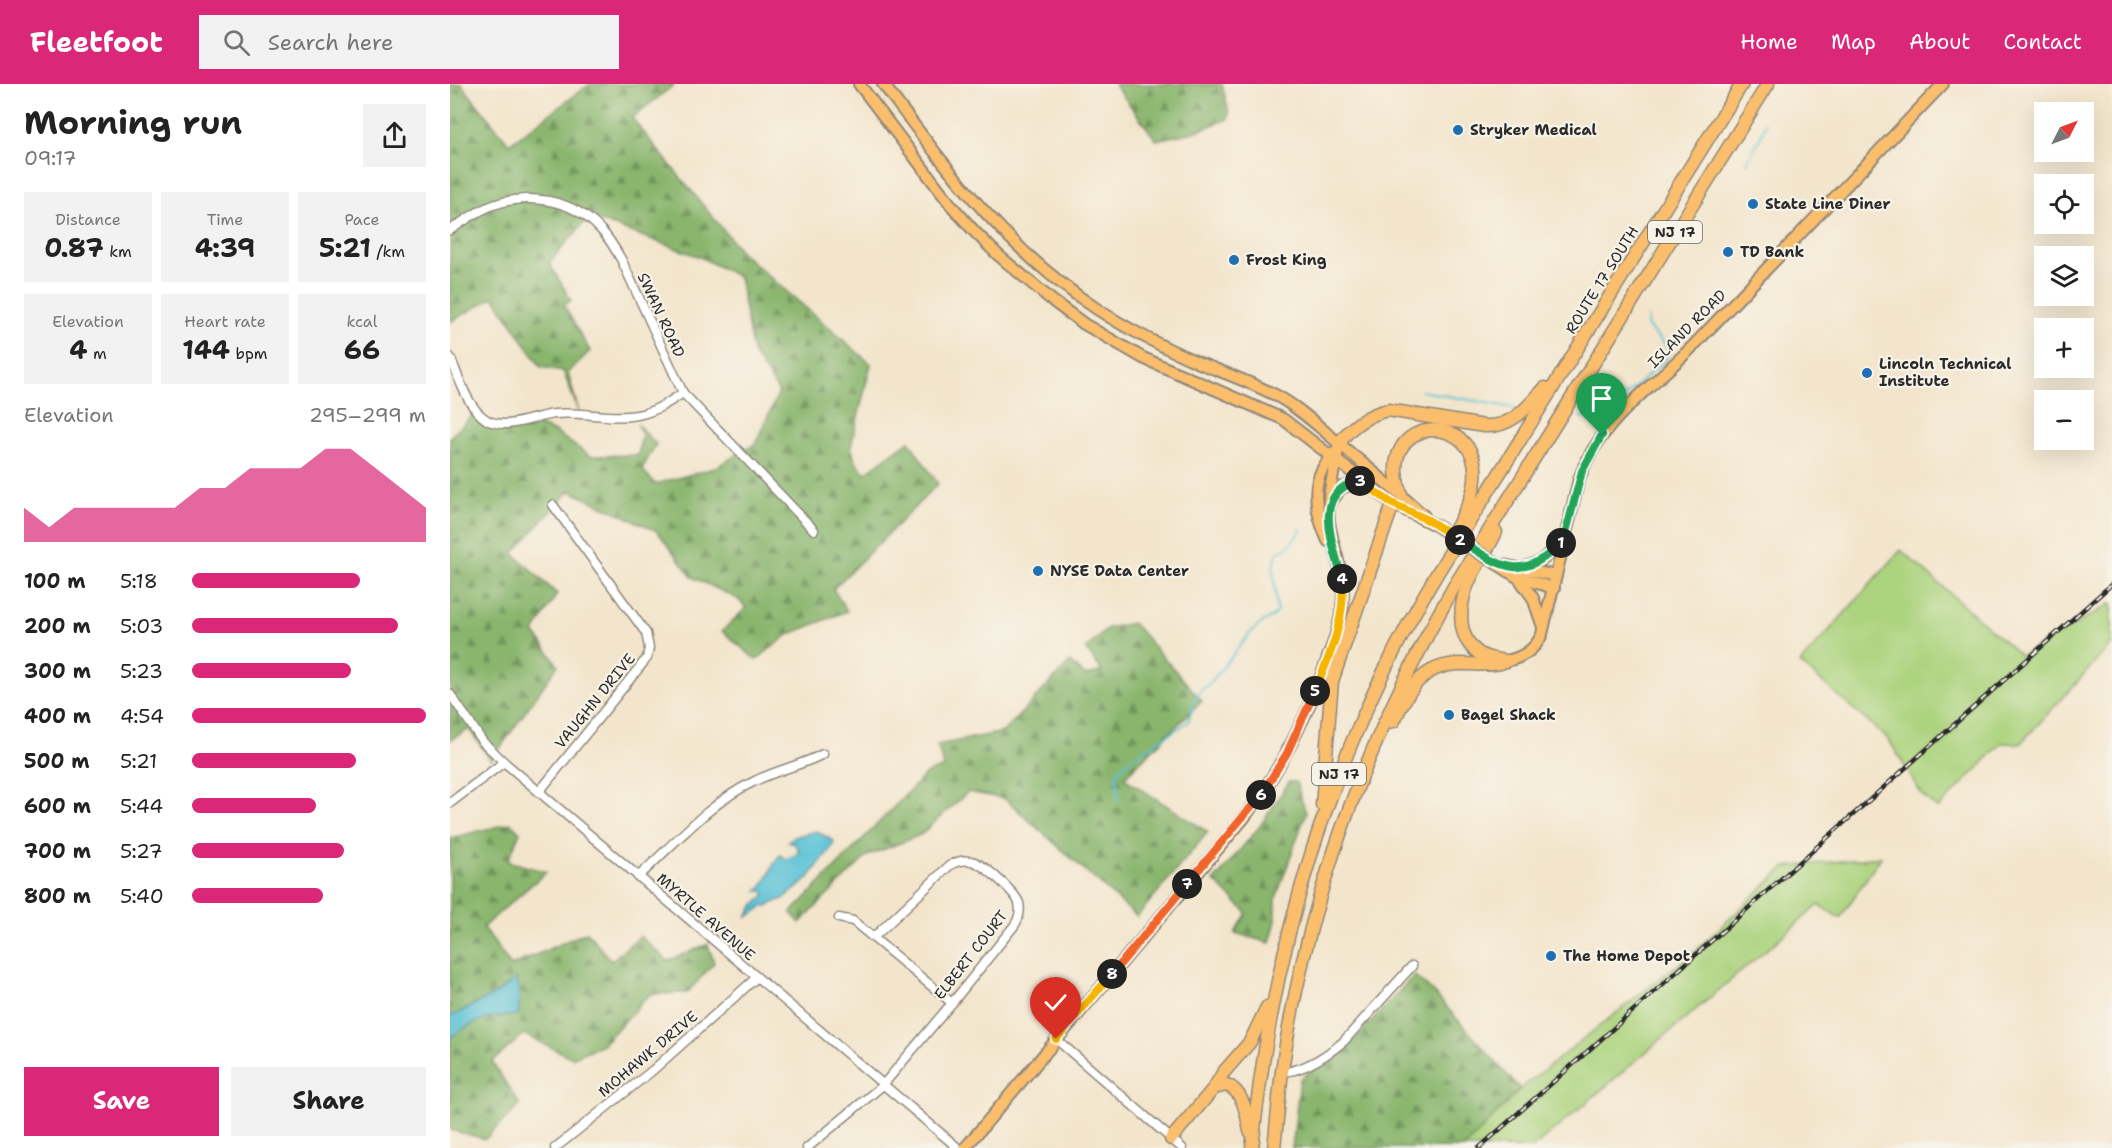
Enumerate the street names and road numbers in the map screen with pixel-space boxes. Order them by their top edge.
road number: NJ 17 [1648,221,1702,243]
street label: ROUTE 17 SOUTH [1561,222,1643,338]
street label: SWAN ROAD [633,269,689,361]
street label: ISLAND ROAD [1643,285,1731,373]
street label: VAUGHN DRIVE [550,649,640,753]
road number: NJ 17 [1312,763,1366,785]
street label: MYRTLE AVENUE [653,869,759,965]
street label: ELBERT COURT [930,906,1012,1004]
street label: MOHAWK DRIVE [594,1007,702,1101]

